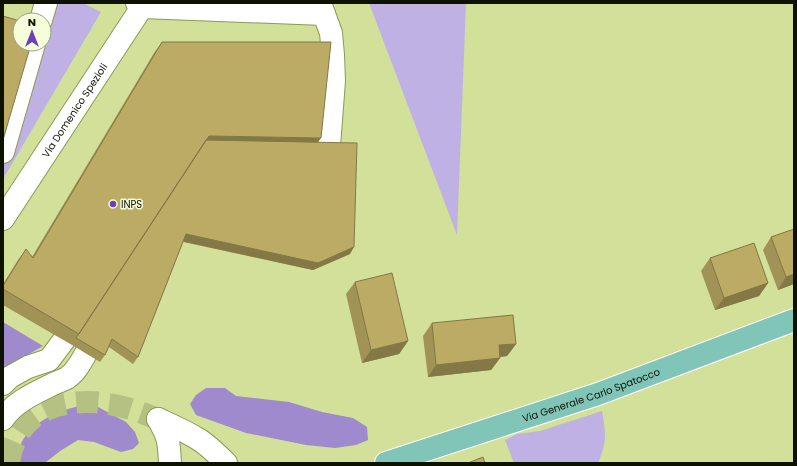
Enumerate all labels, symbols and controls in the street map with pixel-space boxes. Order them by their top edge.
north arrow [12,12,52,52]
text: N [28,14,36,30]
street label: Via Domenico Spezioli [38,60,111,160]
place label: INPS [121,197,142,212]
marker: INPS [108,199,118,209]
street label: Via Generale Carlo Spatocco [520,364,662,426]

